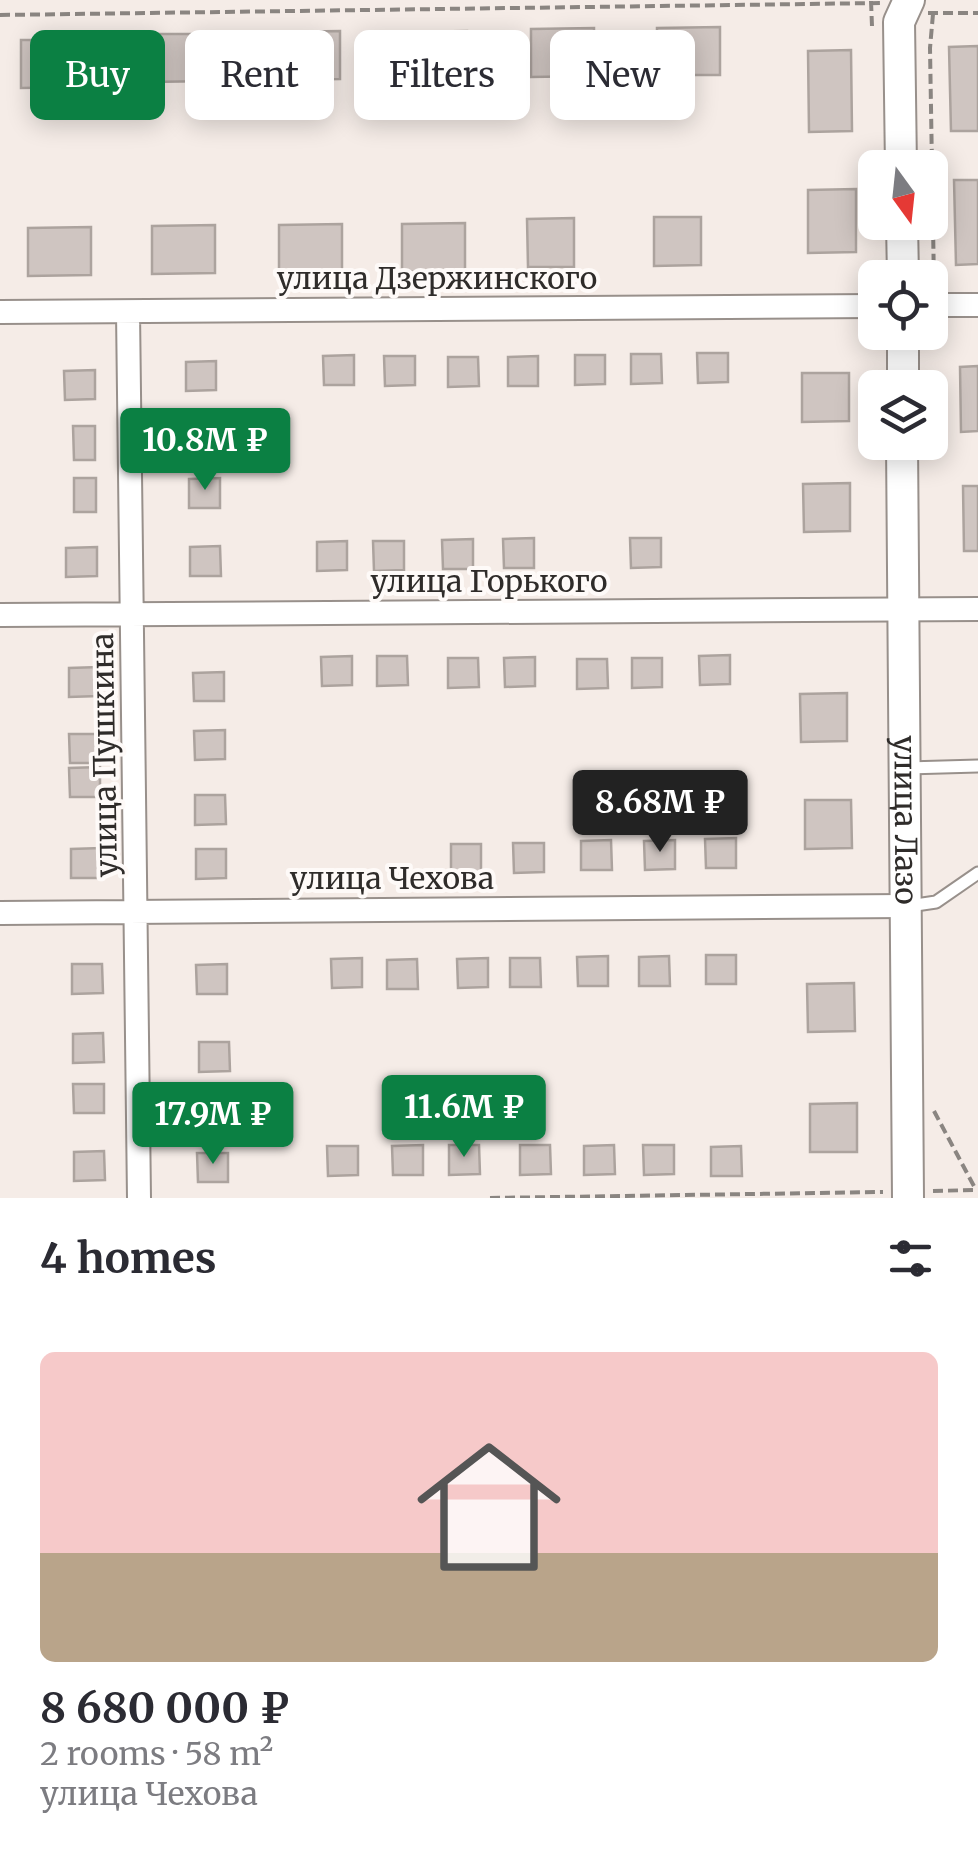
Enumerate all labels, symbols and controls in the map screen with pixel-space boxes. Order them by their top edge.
chip: Buy [30,30,165,120]
chip: Rent [185,30,334,120]
chip: Filters [354,30,530,120]
chip: New [550,30,695,120]
north arrow [858,150,948,240]
map controls [858,150,948,460]
street label: улица Дзержинского [277,259,597,297]
button: locate [858,260,948,350]
button: layers [858,370,948,460]
pin: 10.8M ₽ [113,408,297,493]
text: 10.8M ₽ [142,420,268,460]
street label: улица Горького [371,562,607,600]
street label: улица Пушкина [83,632,125,878]
street label: улица Лазо [886,735,926,905]
pin: 8.68M ₽ [568,770,752,855]
text: 8.68M ₽ [595,782,725,822]
street label: улица Чехова [290,859,494,897]
pin: 11.6M ₽ [372,1075,556,1160]
pin: 17.9M ₽ [121,1082,305,1167]
text: 11.6M ₽ [404,1087,524,1127]
text: 17.9M ₽ [154,1094,272,1134]
icon: filters [883,1231,938,1286]
text: 4 homes [40,1232,217,1284]
icon: home [399,1417,579,1597]
text: 8 680 000 ₽ [40,1682,289,1734]
text: 2 rooms · 58 m² [40,1734,273,1774]
text: улица Чехова [40,1774,258,1814]

